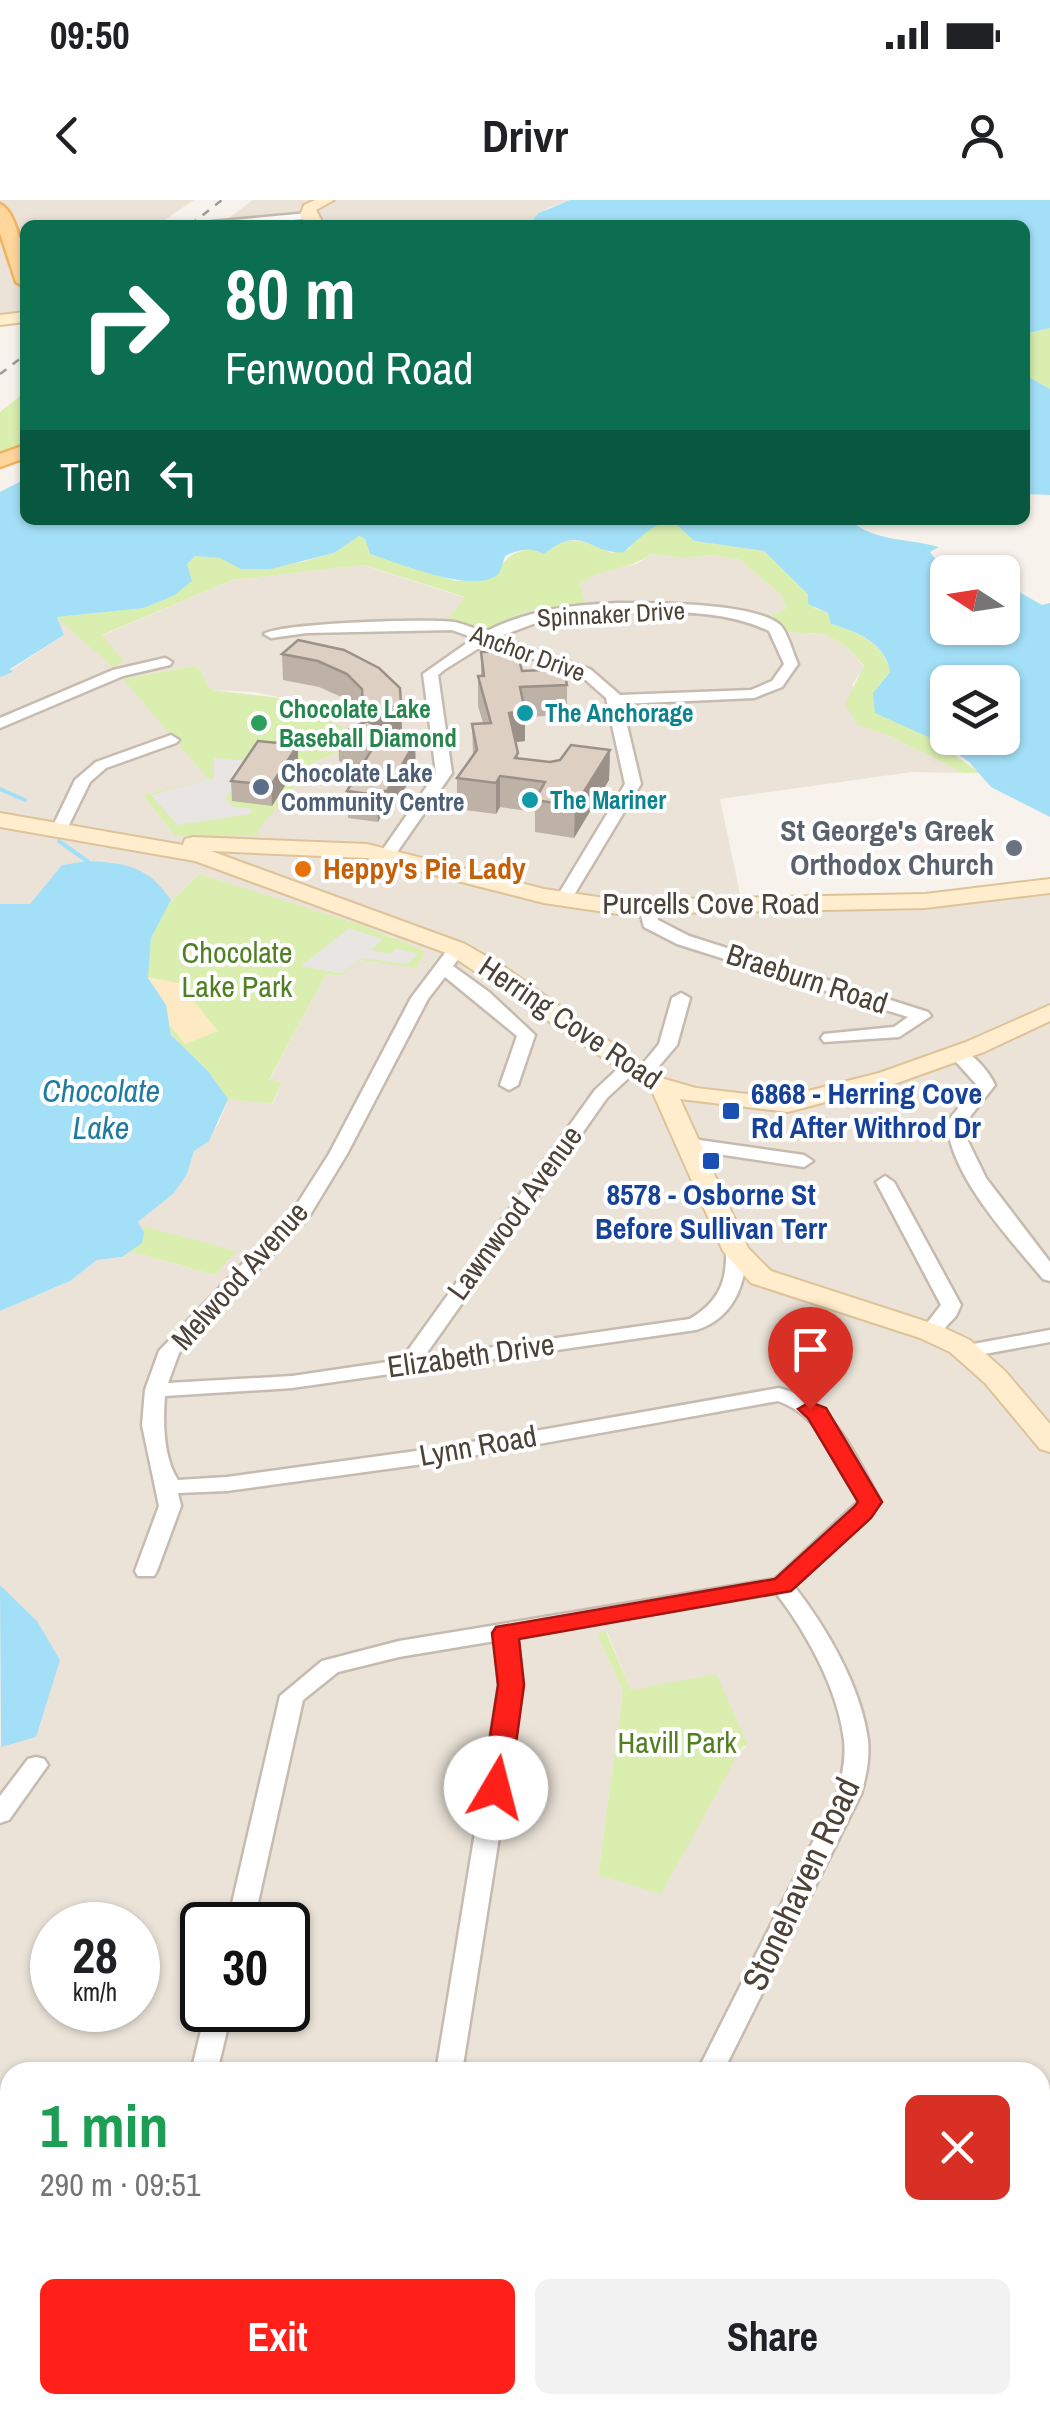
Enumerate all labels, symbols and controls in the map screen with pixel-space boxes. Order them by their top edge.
text: 09:50 [50,10,130,61]
text: Drivr [482,105,568,166]
icon: back [40,108,95,163]
icon: person [955,108,1010,163]
text: 80 m [225,247,356,341]
icon: right [60,260,190,390]
text: Fenwood Road [225,337,473,398]
icon: left [151,450,206,505]
text: Then [60,452,131,503]
north arrow [930,555,1020,645]
map controls [930,555,1020,755]
street label: Spinnaker Drive [536,593,686,635]
street label: Anchor Drive [465,616,590,689]
button: layers [930,665,1020,755]
place label: Chocolate Lake Baseball Diamond [279,692,457,755]
place label: The Anchorage [545,696,693,730]
marker: The Anchorage [514,702,536,724]
marker: Chocolate Lake Baseball Diamond [248,712,270,734]
place label: Chocolate Lake Community Centre [281,756,464,819]
marker: Chocolate Lake Community Centre [250,776,272,798]
place label: The Mariner [550,783,666,817]
marker: The Mariner [519,789,541,811]
place label: St George's Greek Orthodox Church [780,810,994,884]
marker: St George's Greek Orthodox Church [1003,837,1025,859]
place label: Heppy's Pie Lady [323,848,526,888]
marker: Heppy's Pie Lady [292,858,314,880]
street label: Purcells Cove Road [602,883,820,923]
park label: Chocolate Lake Park [182,932,293,1006]
street label: Braeburn Road [722,933,893,1023]
street label: Herring Cove Road [472,946,670,1098]
water label: Chocolate Lake [42,1069,160,1149]
place label: 6868 - Herring Cove Rd After Withrod Dr [751,1073,982,1147]
marker: 6868 - Herring Cove Rd After Withrod Dr [720,1100,742,1122]
street label: Lawnwood Avenue [437,1117,591,1308]
marker: 8578 - Osborne St Before Sullivan Terr [700,1150,722,1172]
place label: 8578 - Osborne St Before Sullivan Terr [595,1174,827,1248]
street label: Melwood Avenue [162,1192,317,1358]
pin [768,1307,853,1410]
icon: arrive [783,1322,838,1377]
street label: Elizabeth Drive [385,1324,557,1387]
street label: Lynn Road [416,1415,539,1475]
park label: Havill Park [618,1722,737,1762]
position arrow [444,1736,548,1840]
street label: Stonehaven Road [731,1770,870,1998]
speed limit sign: 30 [180,1902,310,2032]
text: 28 [72,1921,118,1989]
text: km/h [73,1975,117,2009]
text: 1 min [40,2085,169,2166]
button: close [905,2095,1010,2200]
text: 290 m · 09:51 [40,2163,200,2206]
button: Exit [40,2279,515,2394]
button: Share [535,2279,1010,2394]

